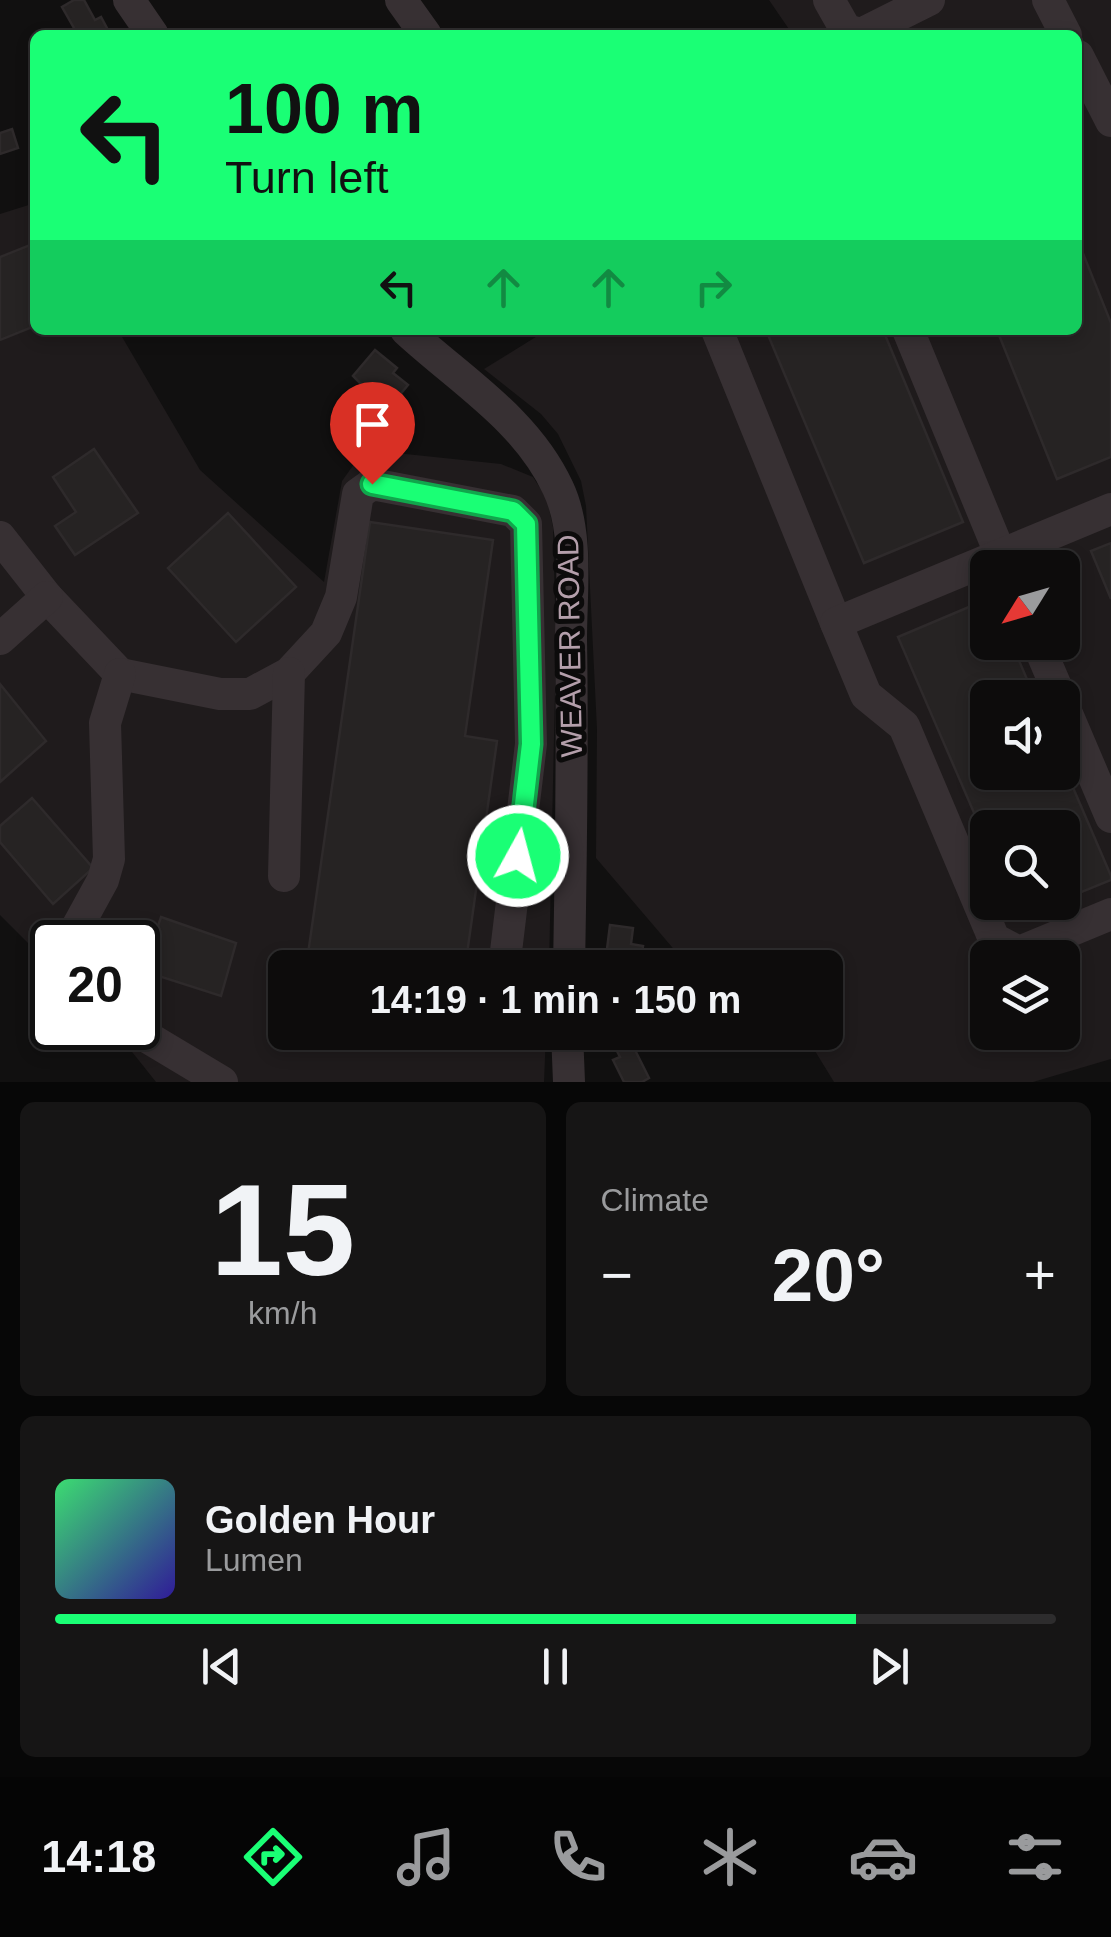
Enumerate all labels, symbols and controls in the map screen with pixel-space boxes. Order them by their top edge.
icon: left [60,70,190,200]
text: 100 m [225,70,423,148]
text: Turn left [225,152,388,203]
icon: left [371,260,426,315]
icon: ahead [476,260,531,315]
icon: ahead [581,260,636,315]
icon: right [686,260,741,315]
pin [330,382,415,485]
icon: arrive [345,397,400,452]
street label: WEAVER ROAD [551,534,588,758]
north arrow [970,550,1080,660]
map controls [970,550,1080,1050]
button: sound [970,680,1080,790]
position arrow [466,804,570,908]
button: search [970,810,1080,920]
speed limit sign: 20 [30,920,160,1050]
button: layers [970,940,1080,1050]
text: 14:19 · 1 min · 150 m [370,979,741,1021]
text: 15 [210,1157,355,1303]
text: Climate [601,1182,709,1218]
text: 20° [772,1233,885,1317]
text: − [601,1244,633,1306]
text: + [1024,1244,1056,1306]
text: km/h [248,1295,317,1331]
text: Golden Hour [205,1499,435,1541]
text: Lumen [205,1542,303,1578]
icon: previous [194,1639,249,1694]
icon: pause [528,1639,583,1694]
icon: next [862,1639,917,1694]
icon: directions [238,1822,308,1892]
icon: music [391,1822,461,1892]
icon: phone [543,1822,613,1892]
icon: climate [695,1822,765,1892]
icon: car [848,1822,918,1892]
icon: filters [1000,1822,1070,1892]
text: 14:18 [41,1831,156,1882]

